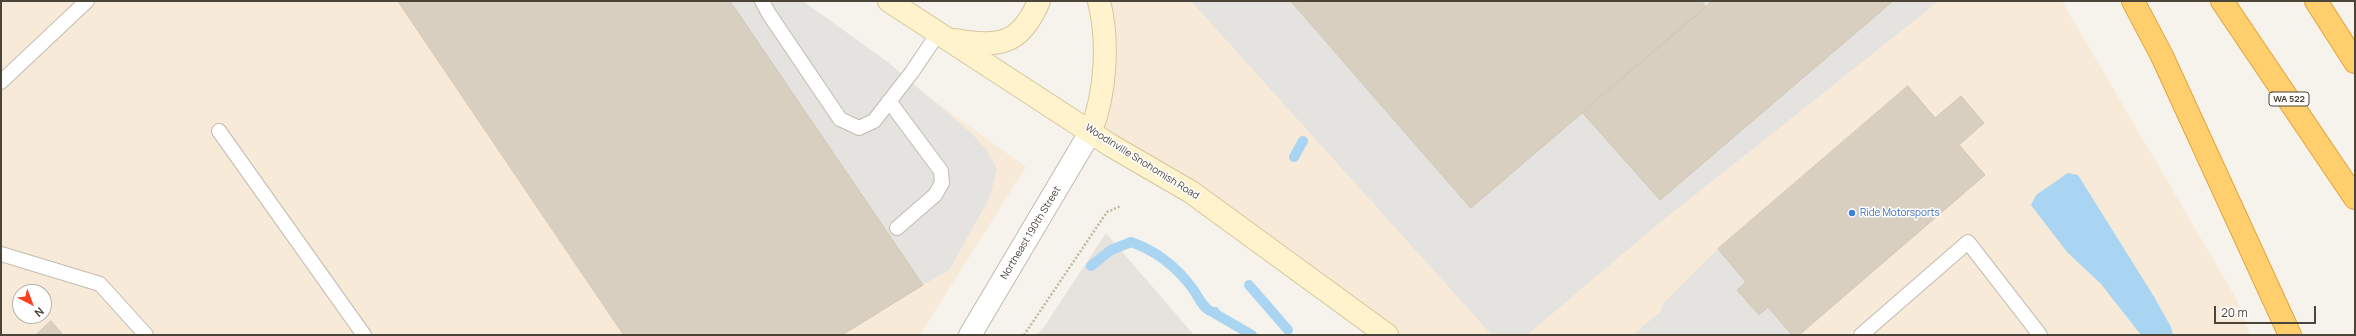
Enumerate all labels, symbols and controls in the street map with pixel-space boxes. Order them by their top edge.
road number: WA 522 [2269,92,2309,106]
street label: Woodinville Snohomish Road [1083,122,1201,202]
street label: Northeast 190th Street [998,184,1064,282]
place label: Ride Motorsports [1860,207,1940,219]
marker: Ride Motorsports [1847,208,1857,218]
north arrow [12,284,52,324]
scale bar [2216,298,2318,324]
text: N [32,304,48,321]
text: 20 m [2221,304,2248,321]

